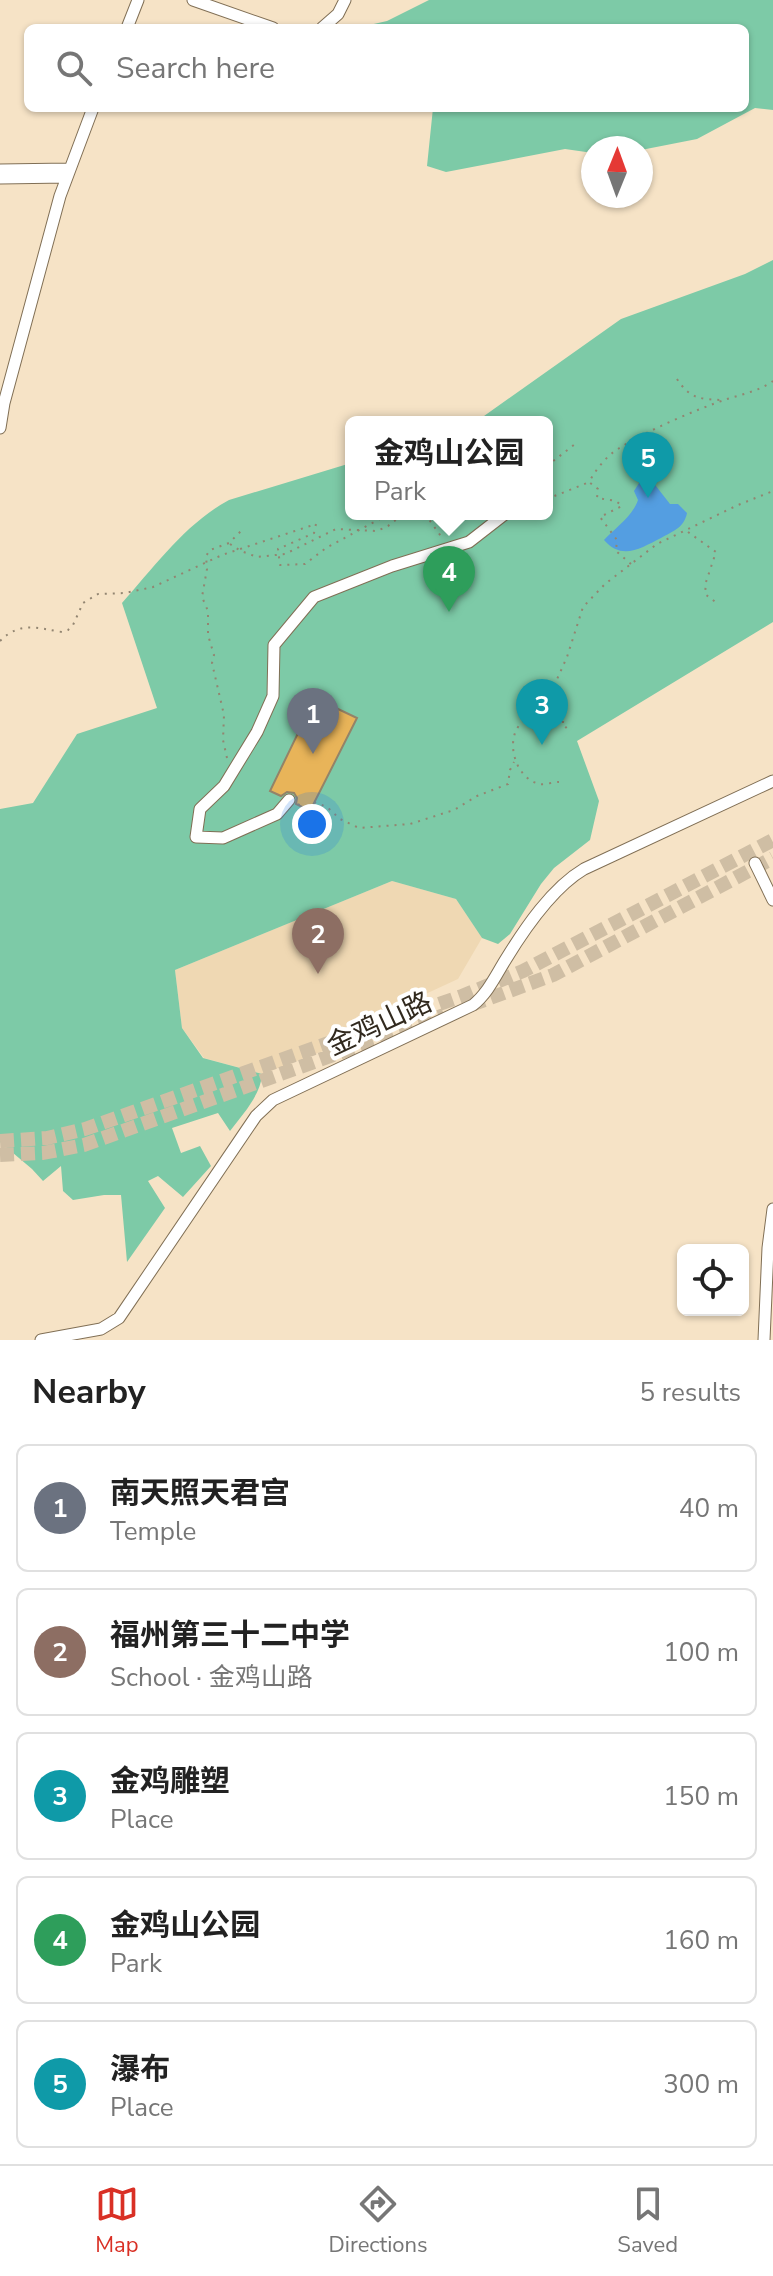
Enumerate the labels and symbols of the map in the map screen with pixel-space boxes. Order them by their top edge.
north arrow [581,136,653,208]
pin: 5 [622,432,674,498]
pin: 4 [423,546,475,612]
pin: 3 [516,679,568,745]
pin: 1 [287,688,339,754]
your location [292,804,332,844]
pin: 2 [292,908,344,974]
street label: 金鸡山路 [321,983,438,1065]

